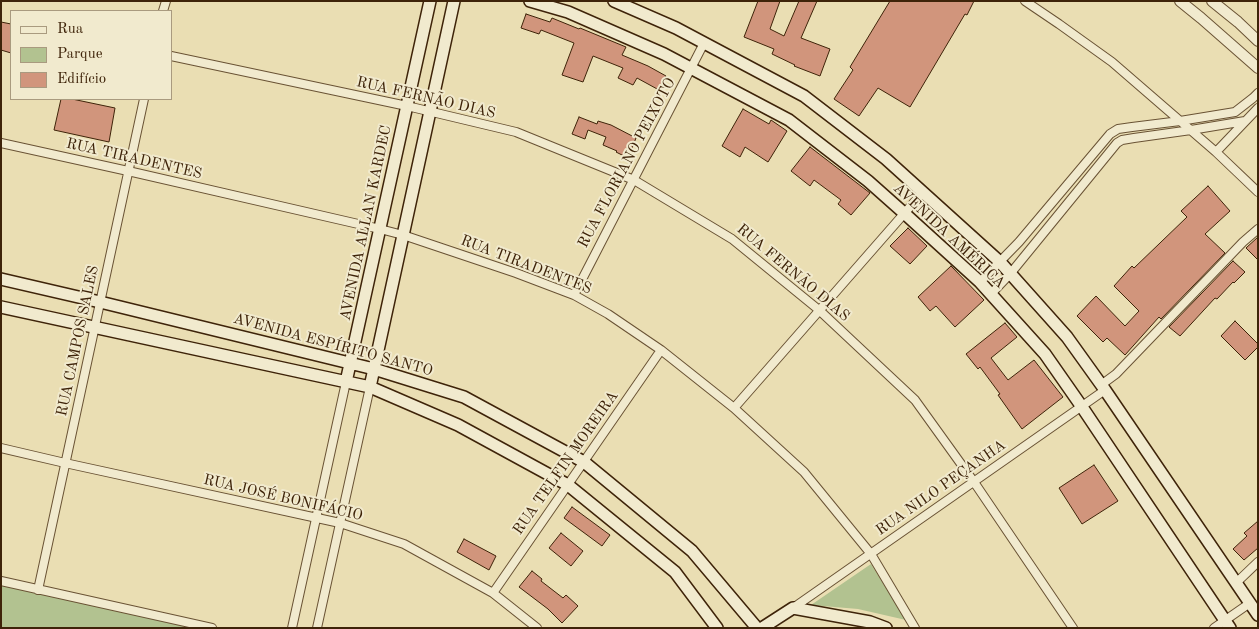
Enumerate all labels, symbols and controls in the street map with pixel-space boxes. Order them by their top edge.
legend [10,10,172,100]
text: Rua [57,22,83,37]
text: Parque [57,47,103,62]
text: Edifício [57,72,106,87]
street label: RUA FERNÃO DIAS [355,73,497,123]
street label: RUA FLORIANO PEIXOTO [574,75,680,251]
street label: AVENIDA ALLAN KARDEC [336,124,396,322]
street label: RUA TIRADENTES [64,135,204,183]
street label: AVENIDA AMÉRICA [889,179,1009,293]
street label: RUA FERNÃO DIAS [733,220,853,326]
street label: RUA TIRADENTES [458,232,594,298]
street label: RUA CAMPOS SALES [53,264,103,418]
street label: AVENIDA ESPÍRITO SANTO [231,310,435,380]
street label: RUA TELFIN MOREIRA [510,388,622,538]
street label: RUA NILO PEÇANHA [873,436,1009,540]
street label: RUA JOSÉ BONIFÁCIO [202,471,364,525]

